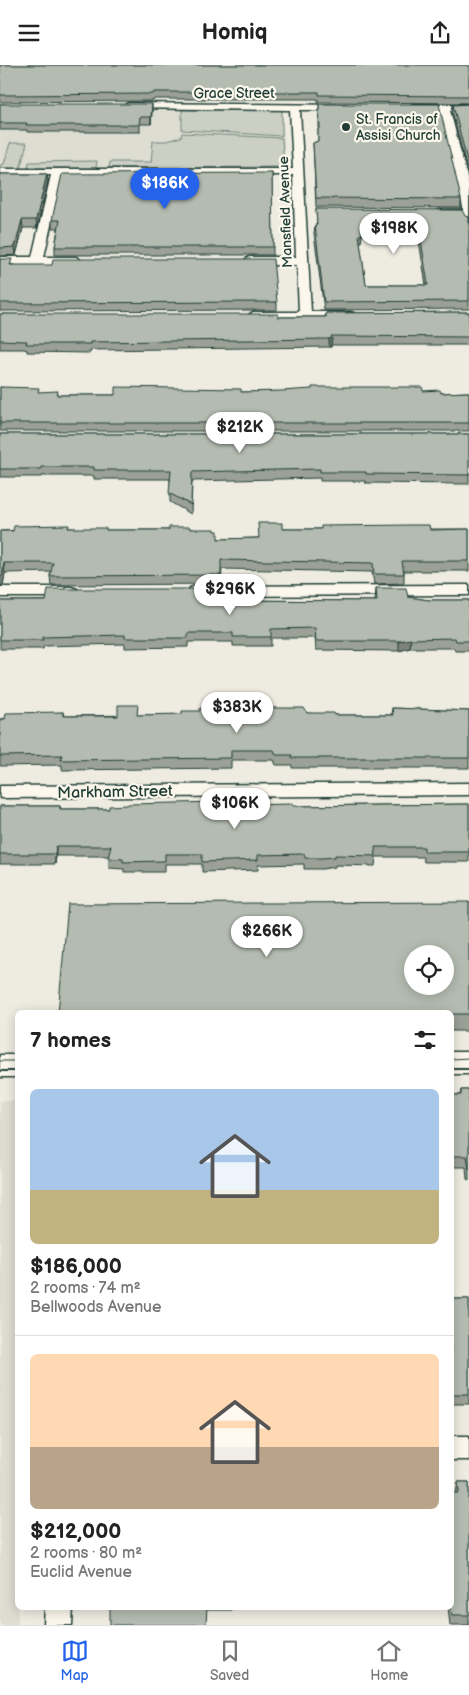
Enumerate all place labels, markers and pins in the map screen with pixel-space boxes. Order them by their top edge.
place label: St. Francis of Assisi Church [356,111,441,144]
marker: St. Francis of Assisi Church [340,121,352,133]
pin: $186K [130,167,200,210]
pin: $198K [359,213,429,255]
pin: $212K [205,411,275,454]
pin: $296K [195,573,265,616]
pin: $383K [202,691,272,734]
pin: $106K [200,787,270,830]
pin: $266K [232,915,302,958]

